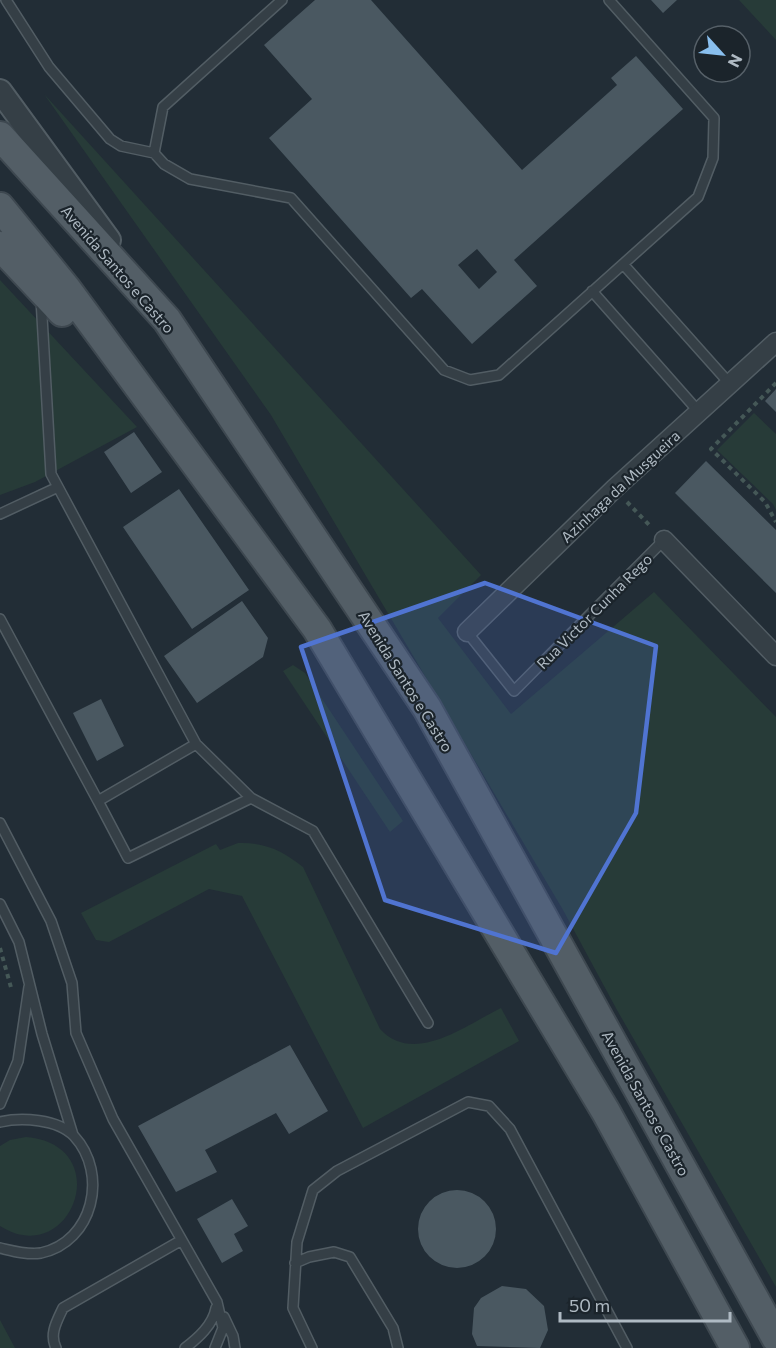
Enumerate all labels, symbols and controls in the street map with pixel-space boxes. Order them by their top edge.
north arrow [692,24,752,84]
text: N [725,51,747,71]
street label: Avenida Santos e Castro [58,201,178,337]
street label: Azinhaga da Musgueira [557,426,683,546]
street label: Rua Victor Cunha Rego [533,550,655,672]
street label: Avenida Santos e Castro [355,607,457,755]
street label: Avenida Santos e Castro [599,1027,693,1179]
scale bar [560,1285,730,1323]
text: 50 m [569,1294,610,1316]

